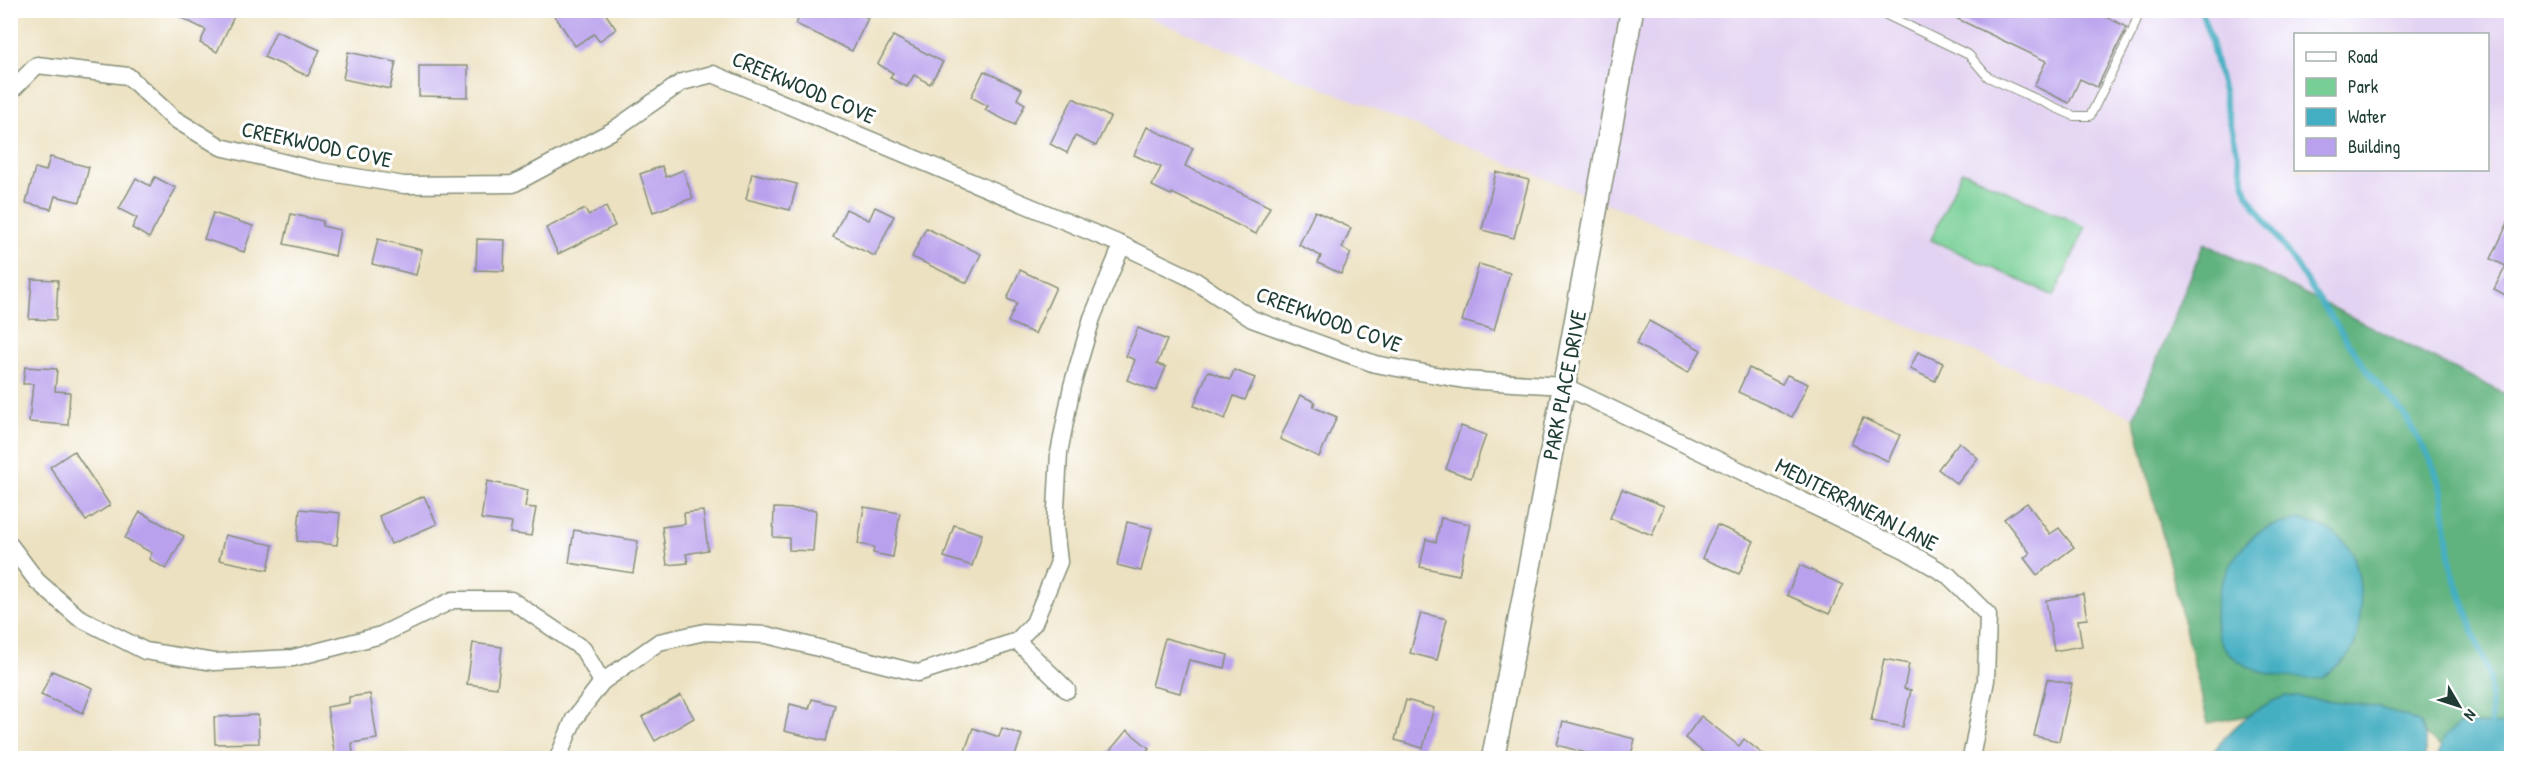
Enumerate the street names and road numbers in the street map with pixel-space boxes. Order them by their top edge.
street label: CREEKWOOD COVE [728,43,880,131]
street label: CREEKWOOD COVE [239,113,395,175]
street label: CREEKWOOD COVE [1252,279,1406,359]
street label: PARK PLACE DRIVE [1535,307,1593,462]
street label: MEDITERRANEAN LANE [1771,450,1944,558]

